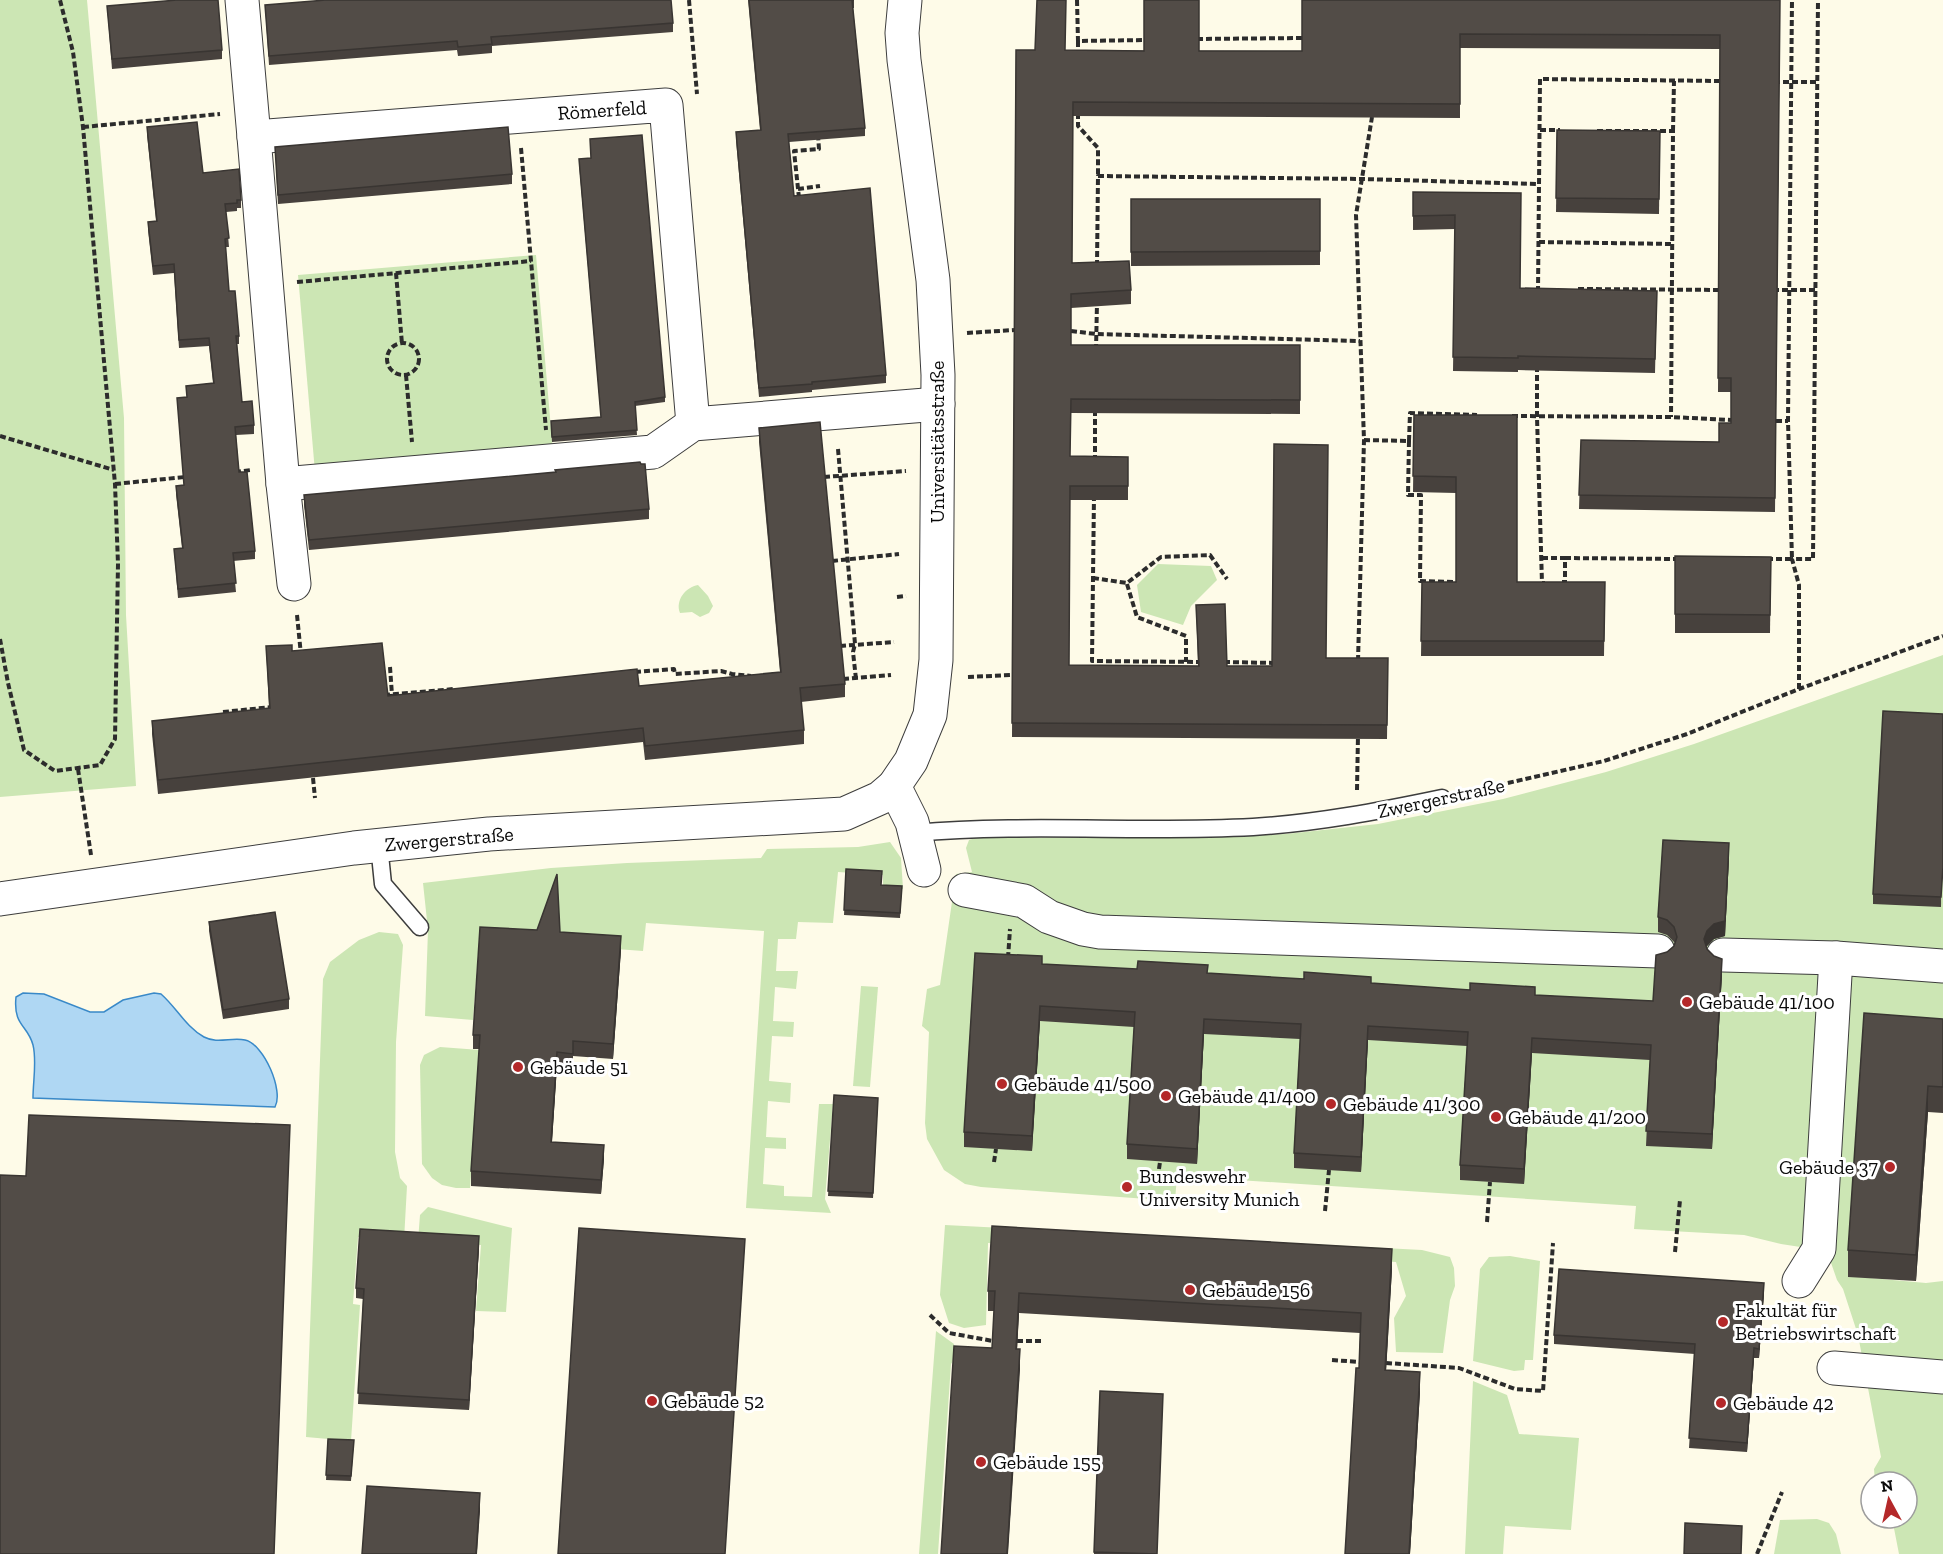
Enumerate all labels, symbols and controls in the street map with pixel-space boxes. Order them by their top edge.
street label: Römerfeld [557,95,647,125]
street label: Universitätsstraße [925,361,949,523]
street label: Zwergerstraße [1375,773,1507,823]
street label: Zwergerstraße [384,821,514,857]
place label: Gebäude 41/100 [1699,990,1835,1014]
marker: Gebäude 41/100 [1680,995,1694,1009]
place label: Gebäude 51 [530,1055,628,1079]
marker: Gebäude 51 [511,1060,525,1074]
place label: Gebäude 41/500 [1014,1072,1152,1096]
marker: Gebäude 41/500 [995,1077,1009,1091]
place label: Gebäude 41/400 [1178,1084,1316,1108]
marker: Gebäude 41/400 [1159,1089,1173,1103]
place label: Gebäude 41/300 [1343,1092,1481,1116]
marker: Gebäude 41/300 [1324,1097,1338,1111]
place label: Gebäude 41/200 [1508,1105,1646,1129]
marker: Gebäude 41/200 [1489,1110,1503,1124]
place label: Gebäude 37 [1779,1155,1879,1179]
marker: Gebäude 37 [1883,1160,1897,1174]
place label: Bundeswehr University Munich [1139,1164,1300,1211]
marker: Bundeswehr University Munich [1120,1180,1134,1194]
place label: Gebäude 156 [1202,1278,1310,1302]
marker: Gebäude 156 [1183,1283,1197,1297]
place label: Fakultät für Betriebswirtschaft [1735,1298,1897,1345]
marker: Fakultät für Betriebswirtschaft [1716,1315,1730,1329]
place label: Gebäude 52 [664,1389,764,1413]
place label: Gebäude 42 [1733,1391,1834,1415]
marker: Gebäude 52 [645,1394,659,1408]
marker: Gebäude 42 [1714,1396,1728,1410]
place label: Gebäude 155 [993,1450,1101,1474]
marker: Gebäude 155 [974,1455,988,1469]
north arrow [1859,1470,1919,1530]
text: N [1880,1475,1894,1496]

